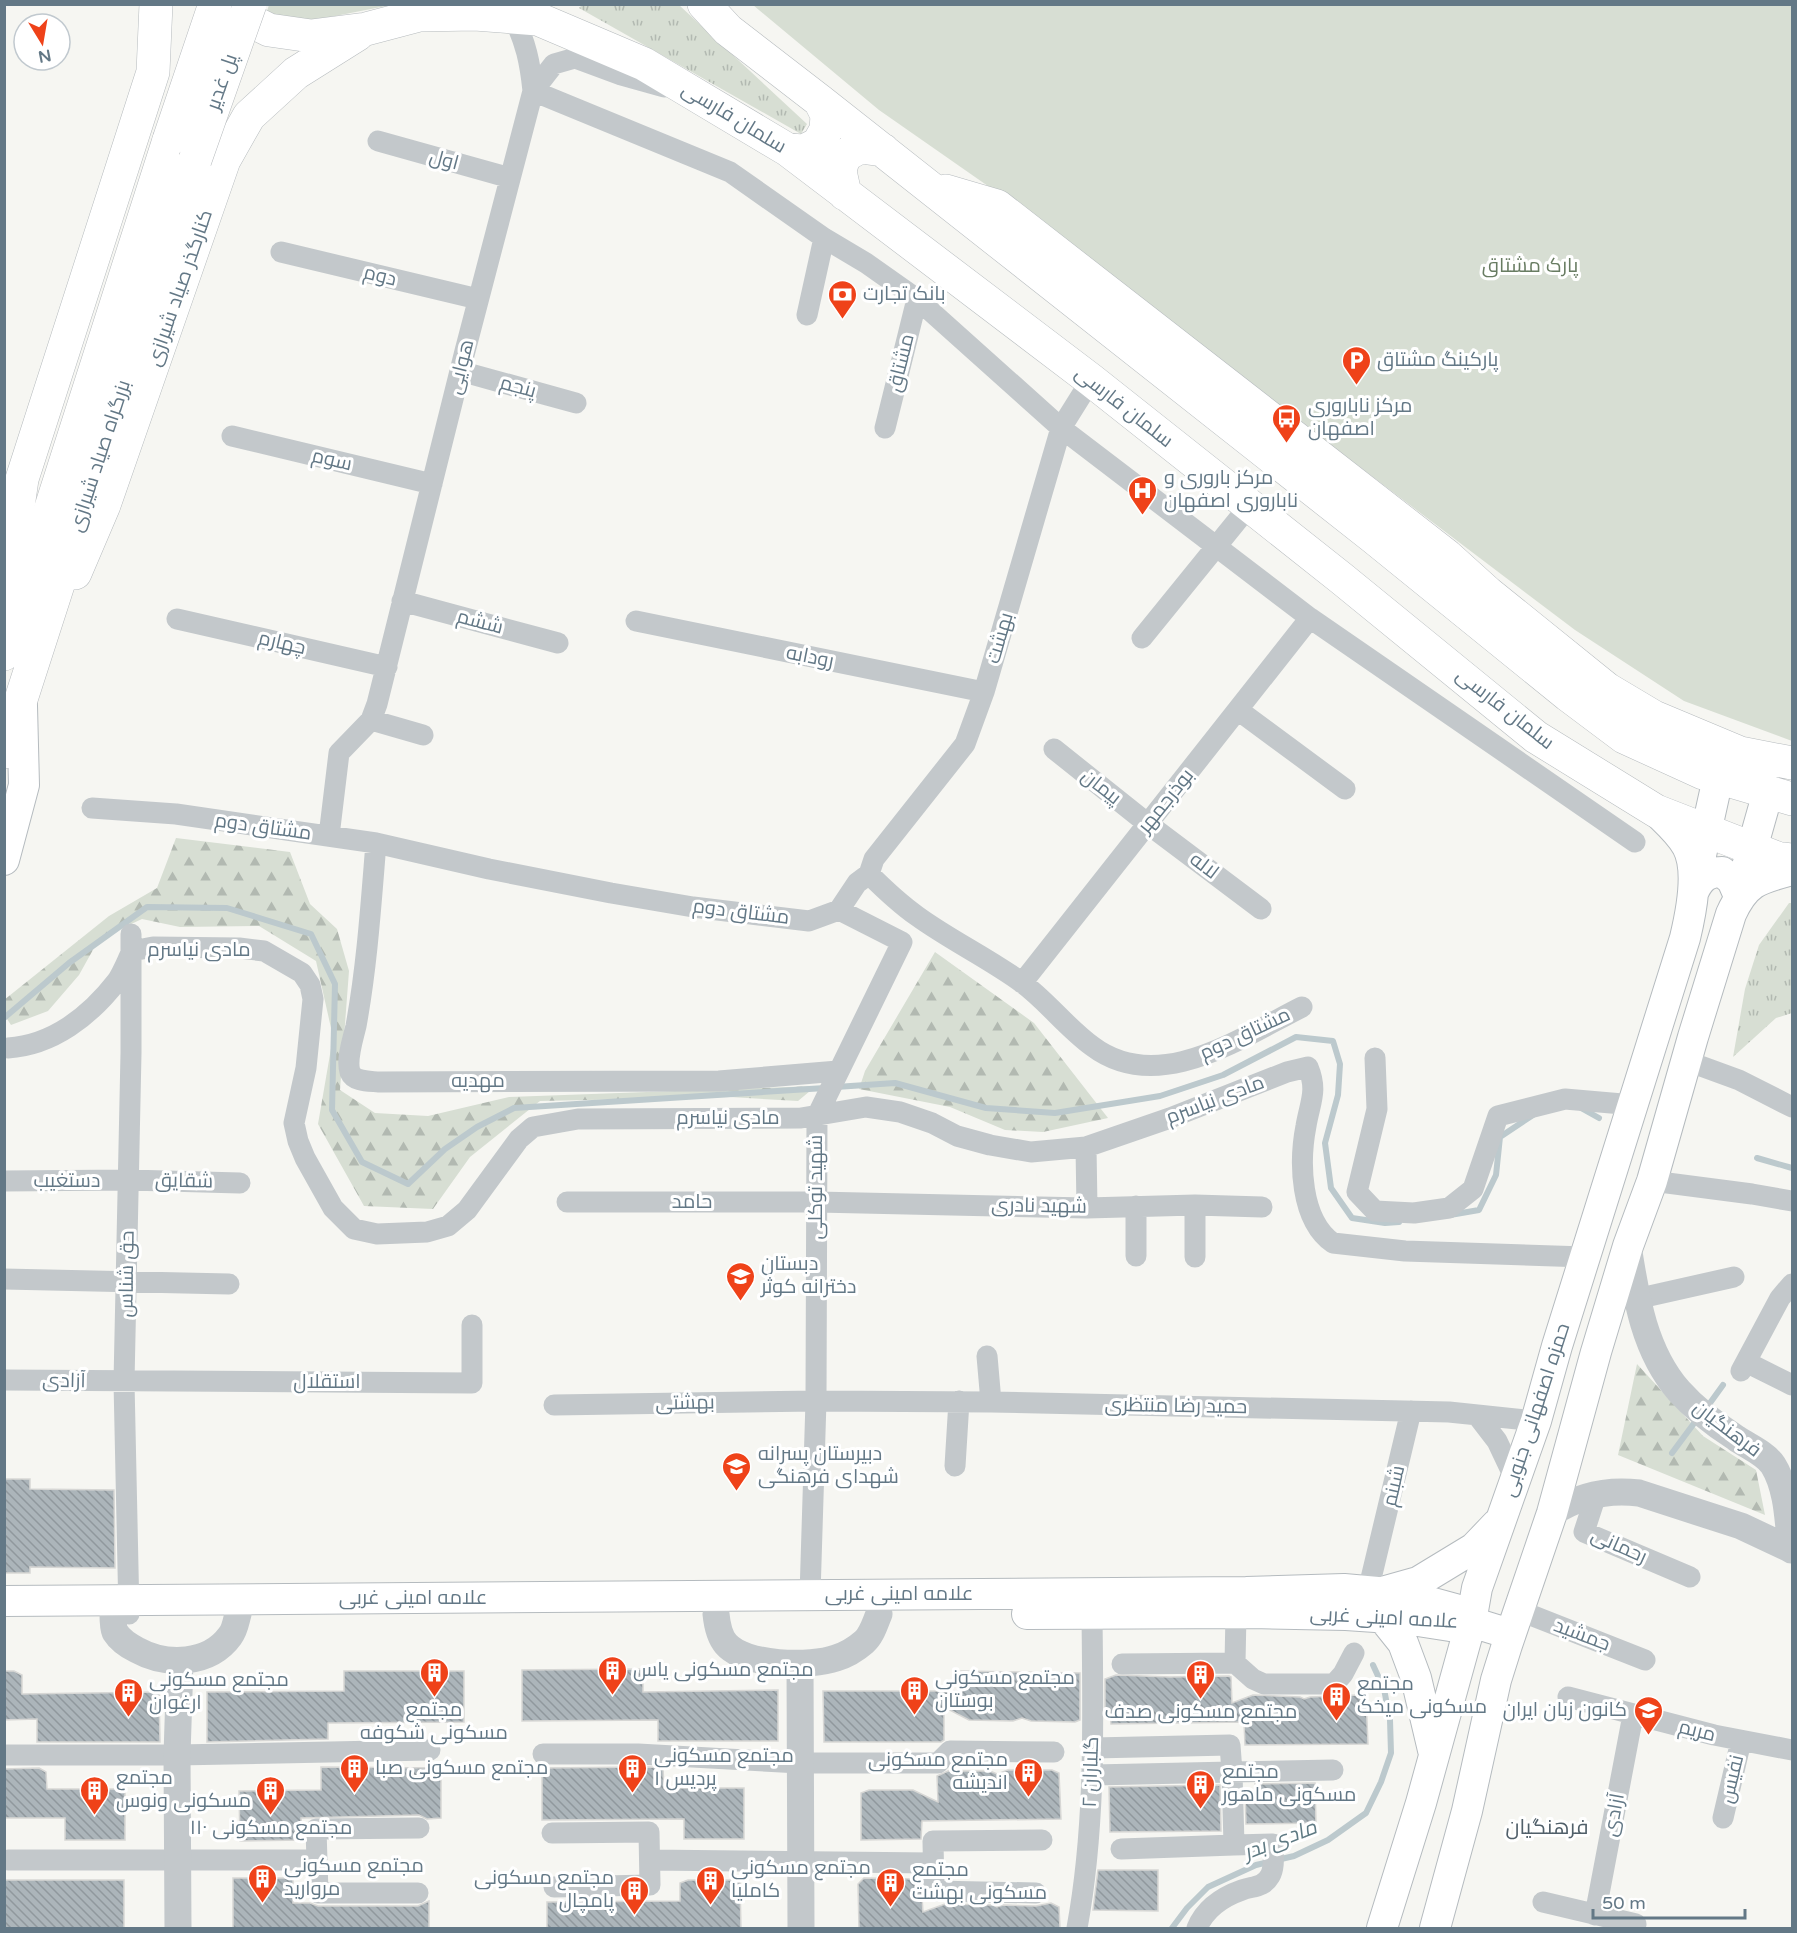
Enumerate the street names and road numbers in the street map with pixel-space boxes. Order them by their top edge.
street label: پل غدیر [201,50,243,114]
street label: سلمان فارسی [677,77,791,159]
street label: اول [427,145,461,175]
street label: کنارگذر صیاد شیرازی [142,206,218,370]
street label: دوم [361,260,399,293]
street label: مشتاق [882,331,920,395]
street label: هوایی [443,337,479,397]
street label: سلمان فارسی [1070,361,1178,453]
street label: پنجم [497,371,539,404]
street label: بزرگراه صیاد شیرازی [64,377,136,535]
street label: سوم [309,444,354,477]
street label: ششم [454,604,506,641]
street label: بهشت [981,610,1019,666]
street label: چهارم [256,626,308,661]
street label: رودابه [784,641,836,673]
street label: سلمان فارسی [1451,663,1559,755]
street label: پیمان [1076,764,1126,810]
street label: بوذرجمهر [1132,764,1199,839]
street label: مشتاق دوم [213,808,313,847]
street label: لاله [1185,847,1223,885]
street label: مشتاق دوم [691,894,791,931]
street label: مادی نیاسرم [147,938,251,963]
street label: مشتاق دوم [1196,1003,1295,1066]
street label: مهدیه [451,1069,505,1093]
street label: مادی نیاسرم [1162,1070,1268,1131]
street label: مادی نیاسرم [676,1106,780,1131]
street label: شهید توکلی [804,1135,828,1239]
street label: شقایق [155,1168,213,1194]
street label: دستغیب [33,1169,101,1193]
street label: حامد [672,1190,712,1214]
street label: شهید نادری [991,1193,1087,1219]
street label: حق شناس [114,1230,140,1318]
street label: حمزه اصفهانی جنوبی [1497,1320,1575,1500]
street label: آزادی [42,1369,87,1393]
street label: استقلال [293,1370,361,1394]
street label: بهشتی [655,1390,715,1416]
street label: حمید رضا منتظری [1104,1393,1248,1419]
street label: فرهنگیان [1688,1396,1766,1462]
street label: شبنم [1378,1463,1411,1509]
street label: رحمانی [1587,1523,1651,1569]
street label: علامه امینی غربی [825,1582,973,1606]
street label: علامه امینی غربی [339,1586,487,1610]
street label: علامه امینی غربی [1309,1602,1459,1634]
street label: جمشید [1550,1613,1614,1657]
street label: مریم [1676,1715,1718,1748]
street label: گلباران ۲ [1078,1736,1104,1808]
street label: نفیس [1715,1752,1749,1806]
street label: آزادی [1598,1791,1630,1839]

